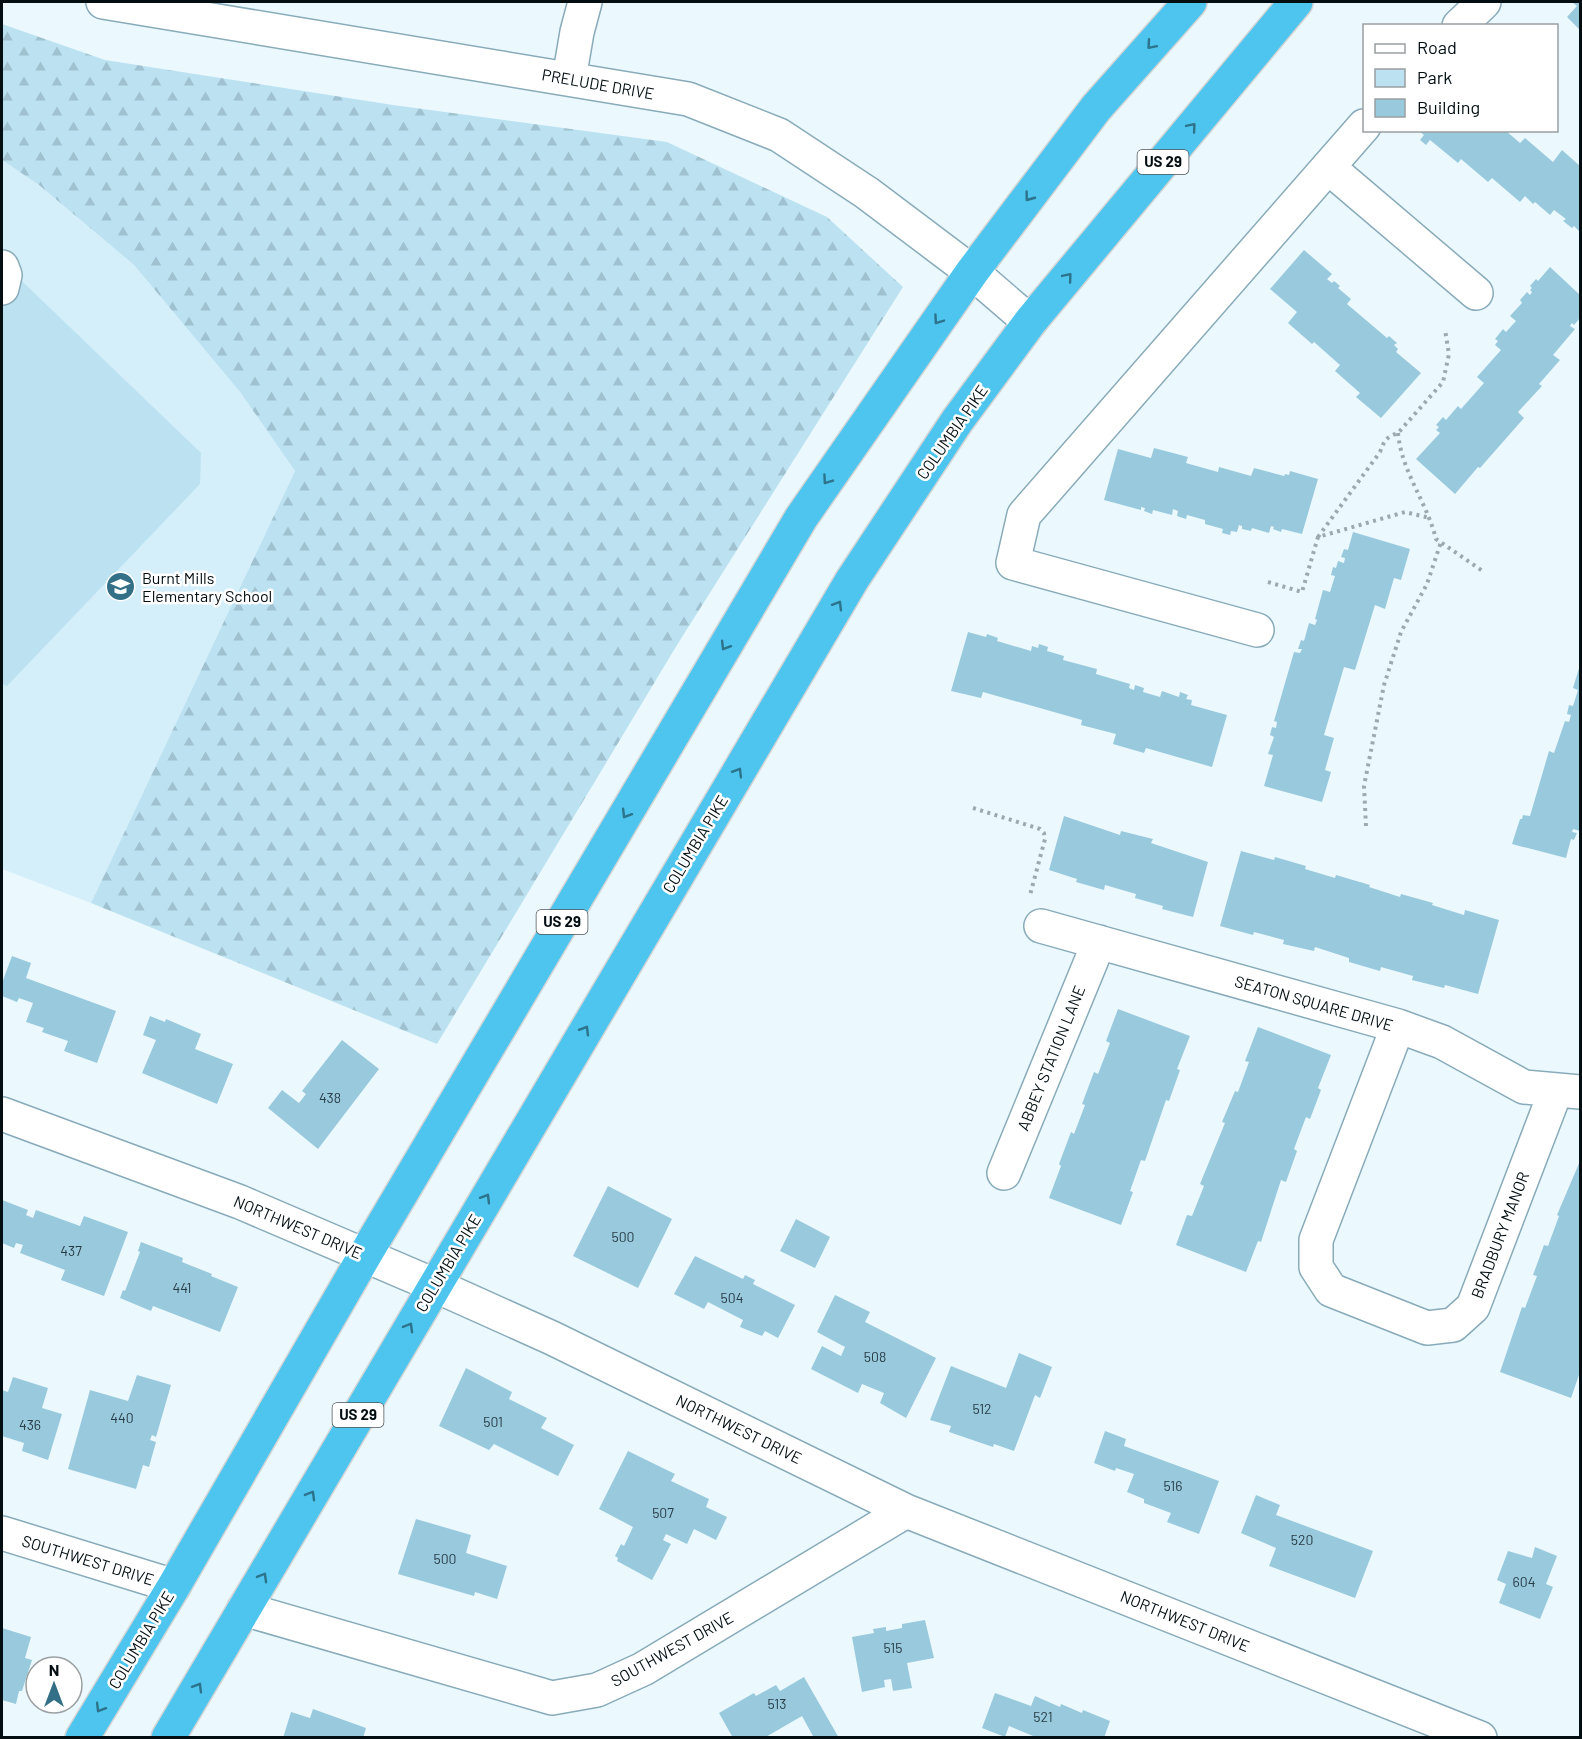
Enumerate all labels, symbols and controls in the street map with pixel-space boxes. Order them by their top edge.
legend [1363,24,1558,132]
text: Road [1417,36,1457,58]
one-way arrow [1147,38,1158,49]
street label: PRELUDE DRIVE [540,64,656,103]
text: Park [1417,66,1452,88]
text: Building [1417,96,1480,118]
one-way arrow [1185,123,1196,134]
road number: US 29 [1138,150,1188,174]
one-way arrow [1025,190,1036,201]
one-way arrow [1060,273,1071,284]
one-way arrow [934,313,945,324]
street label: COLUMBIA PIKE [912,381,991,483]
one-way arrow [823,473,834,484]
place label: Burnt Mills Elementary School [142,568,272,605]
school or university icon: Burnt Mills Elementary School [105,571,137,603]
one-way arrow [830,601,842,611]
one-way arrow [721,640,732,650]
one-way arrow [731,768,743,778]
street label: COLUMBIA PIKE [658,791,731,896]
one-way arrow [621,808,633,818]
road number: US 29 [536,910,588,934]
street label: SEATON SQUARE DRIVE [1233,971,1396,1034]
street label: ABBEY STATION LANE [1013,983,1088,1133]
one-way arrow [578,1026,590,1036]
house number: 438 [319,1089,341,1106]
street label: BRADBURY MANOR [1467,1169,1532,1301]
street label: NORTHWEST DRIVE [231,1191,365,1262]
one-way arrow [478,1194,490,1204]
street label: COLUMBIA PIKE [411,1210,484,1315]
house number: 500 [611,1228,635,1245]
house number: 437 [60,1242,82,1259]
house number: 441 [172,1279,192,1296]
house number: 504 [721,1289,743,1306]
one-way arrow [402,1323,414,1333]
house number: 508 [864,1348,886,1365]
street label: NORTHWEST DRIVE [673,1390,805,1467]
house number: 512 [972,1400,992,1417]
road number: US 29 [332,1403,384,1427]
house number: 440 [110,1409,134,1426]
house number: 501 [483,1413,503,1430]
house number: 436 [19,1416,41,1433]
house number: 516 [1164,1477,1182,1494]
one-way arrow [303,1491,315,1501]
house number: 507 [652,1504,674,1521]
street label: SOUTHWEST DRIVE [20,1530,156,1589]
house number: 520 [1291,1531,1313,1548]
house number: 500 [433,1550,457,1567]
one-way arrow [255,1573,267,1583]
house number: 604 [1513,1573,1535,1590]
street label: NORTHWEST DRIVE [1118,1586,1253,1655]
street label: COLUMBIA PIKE [104,1587,177,1692]
street label: SOUTHWEST DRIVE [607,1607,736,1690]
house number: 515 [884,1639,902,1656]
north arrow [24,1655,84,1715]
text: N [49,1660,59,1679]
one-way arrow [191,1683,202,1693]
house number: 513 [768,1695,786,1712]
one-way arrow [95,1702,107,1712]
house number: 521 [1033,1708,1053,1725]

